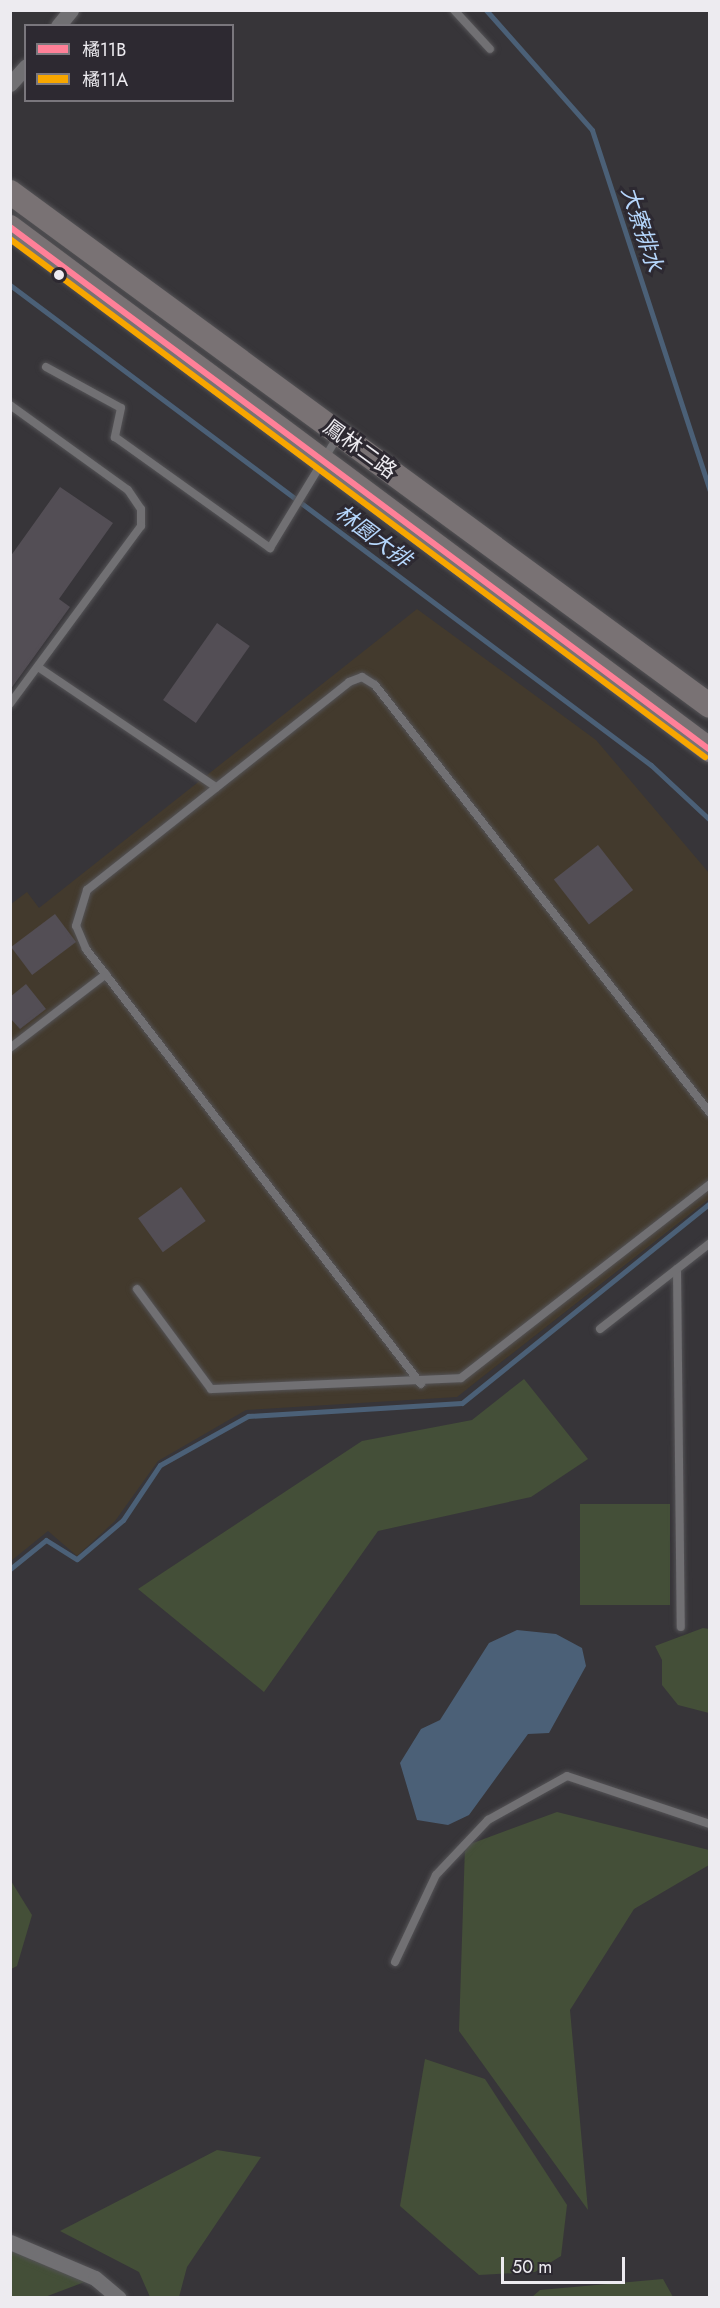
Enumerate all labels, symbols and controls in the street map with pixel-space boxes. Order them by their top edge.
legend [24,24,234,102]
text: 橘11B [82,37,126,63]
text: 橘11A [82,67,128,93]
water label: 大寮排水 [616,183,668,275]
unlabelled marker [53,269,65,281]
street label: 鳳林二路 [319,414,401,484]
water label: 林園大排 [330,499,416,573]
scale bar [504,2245,628,2283]
text: 50 m [512,2254,552,2280]

